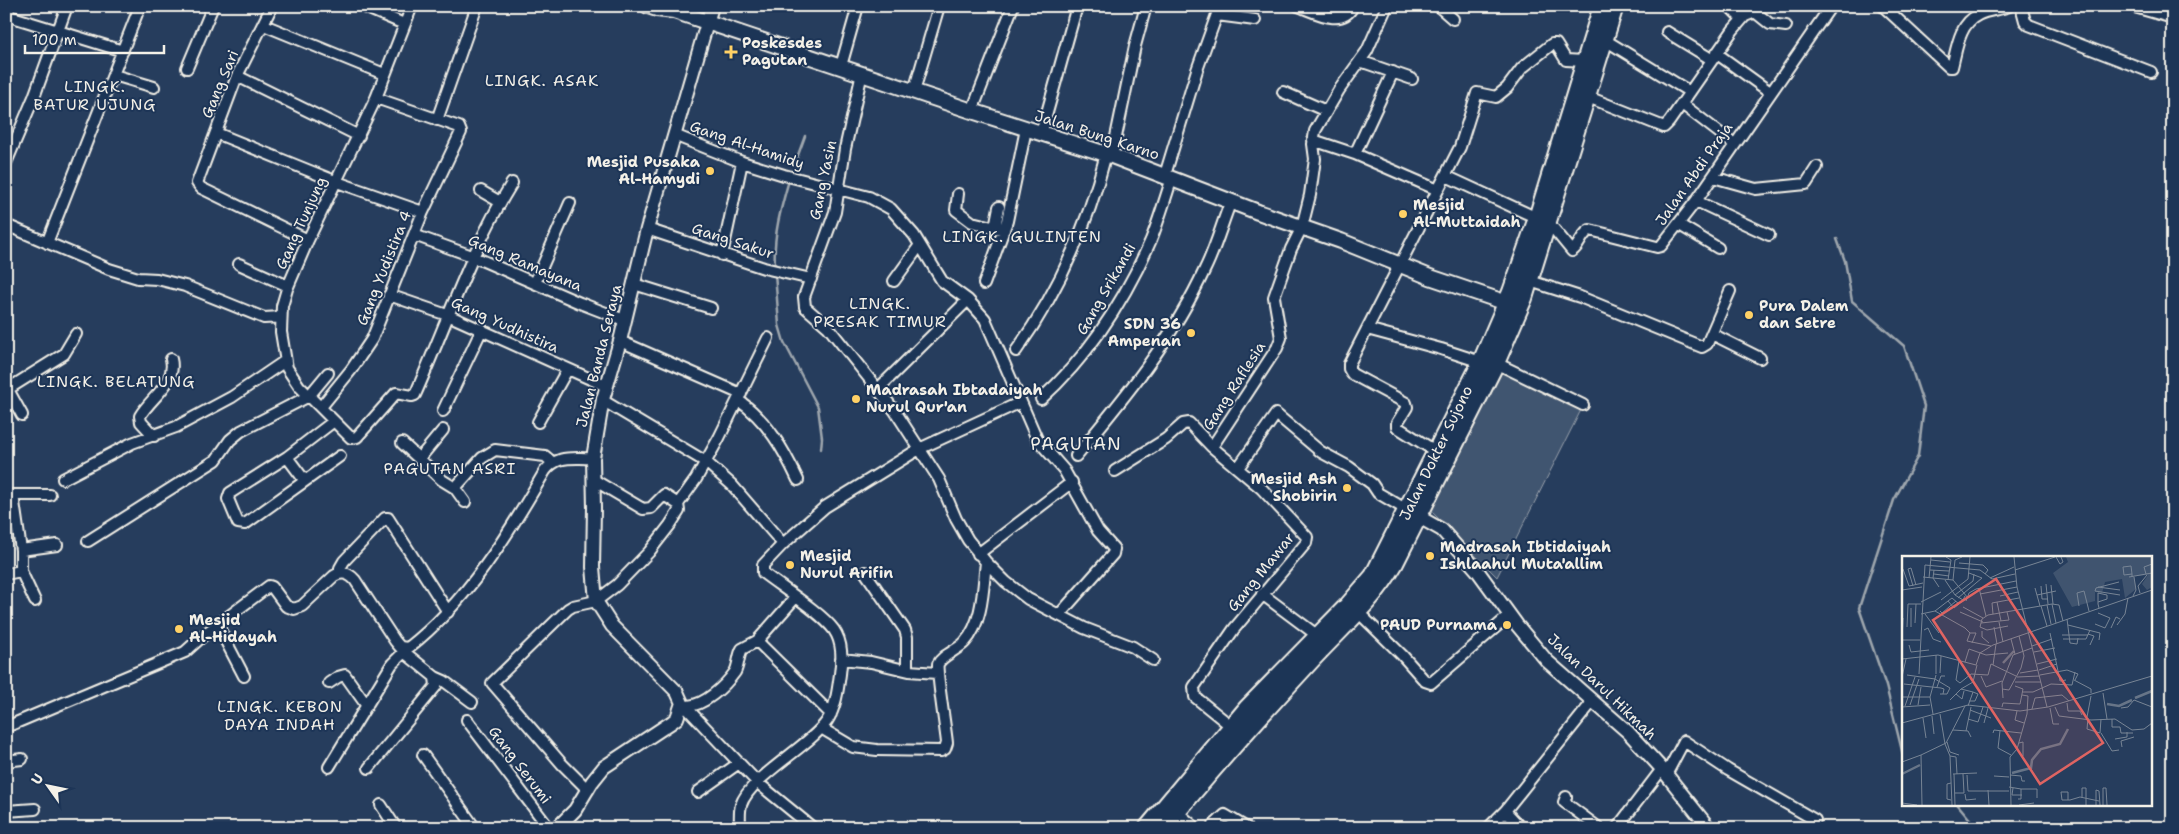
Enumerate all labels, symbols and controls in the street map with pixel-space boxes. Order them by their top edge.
scale bar [25,22,164,54]
text: 100 m [32,30,77,50]
place label: Poskesdes Pagutan [742,33,822,70]
marker: Poskesdes Pagutan [724,45,738,59]
street label: Gang Sari [197,47,243,121]
district label: LINGK. ASAK [485,70,599,91]
district label: LINGK. BATUR UJUNG [34,76,156,115]
street label: Jalan Bung Karno [1032,105,1162,165]
street label: Gang Al-Hamidy [687,116,807,174]
street label: Jalan Abdi Praja [1651,118,1738,230]
street label: Gang Yasin [805,138,841,222]
place label: Mesjid Pusaka Al-Hamydi [587,152,701,189]
marker: Mesjid Pusaka Al-Hamydi [704,165,716,177]
street label: Gang Tunjung [271,173,331,273]
place label: Mesjid Al-Muttaidah [1413,195,1520,232]
street label: Gang Yudistira 4 [352,208,416,328]
marker: Mesjid Al-Muttaidah [1397,208,1409,220]
street label: Gang Sakur [689,218,777,264]
district label: LINGK. GULINTEN [942,226,1102,247]
street label: Gang Ramayana [465,230,586,296]
street label: Gang Srikandi [1072,239,1140,339]
street label: Jalan Banda Seraya [572,282,627,430]
street label: Gang Yudhistira [448,292,563,358]
district label: LINGK. PRESAK TIMUR [813,293,947,332]
place label: Pura Dalem dan Setre [1759,296,1849,333]
marker: Pura Dalem dan Setre [1743,309,1755,321]
place label: SDN 36 Ampenan [1108,314,1181,351]
marker: SDN 36 Ampenan [1185,327,1197,339]
street label: Gang Raflesia [1198,337,1270,434]
district label: LINGK. BELATUNG [37,371,195,392]
place label: Madrasah Ibtadaiyah Nurul Qur'an [866,380,1043,417]
street label: Jalan Dokter Sujono [1395,382,1477,524]
marker: Madrasah Ibtadaiyah Nurul Qur'an [850,393,862,405]
district label: PAGUTAN [1030,432,1122,456]
district label: PAGUTAN ASRI [384,458,516,479]
place label: Mesjid Ash Shobirin [1251,469,1337,506]
marker: Mesjid Ash Shobirin [1341,482,1353,494]
street label: Gang Mawar [1223,528,1299,616]
place label: Madrasah Ibtidaiyah Ishlaahul Muta'allim [1440,537,1611,574]
place label: Mesjid Nurul Arifin [800,546,893,583]
marker: Madrasah Ibtidaiyah Ishlaahul Muta'allim [1424,550,1436,562]
inset map [1902,556,2152,806]
marker: Mesjid Nurul Arifin [784,559,796,571]
place label: Mesjid Al-Hidayah [189,610,277,647]
place label: PAUD Purnama [1380,615,1498,635]
marker: PAUD Purnama [1501,619,1513,631]
marker: Mesjid Al-Hidayah [173,623,185,635]
street label: Jalan Darul Hikmah [1543,630,1661,744]
district label: LINGK. KEBON DAYA INDAH [217,696,343,735]
street label: Gang Serumi [484,722,556,808]
north arrow [22,762,72,812]
text: U [27,770,47,788]

